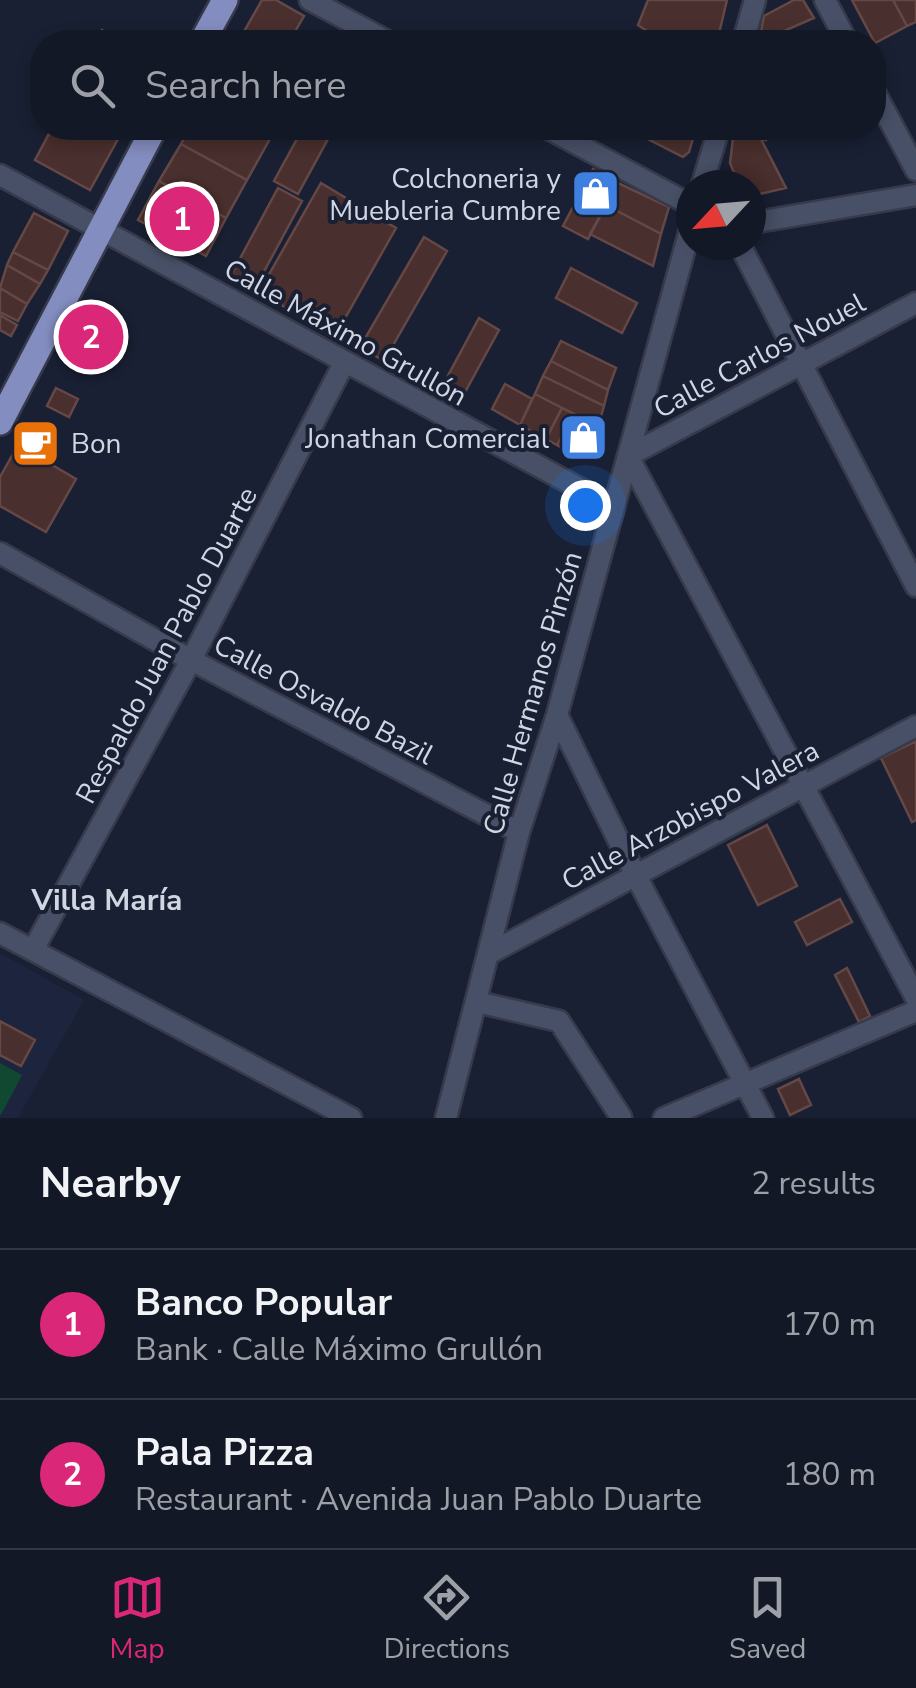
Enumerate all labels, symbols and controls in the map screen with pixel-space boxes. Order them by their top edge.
search box [30,30,886,140]
icon: search [65,58,120,113]
text: Search here [145,60,346,111]
place label: Colchoneria y Muebleria Cumbre [329,160,562,230]
shop icon: Colchoneria y Muebleria Cumbre [570,168,622,220]
north arrow [676,170,766,260]
pin: 1 [150,182,214,256]
street label: Calle Máximo Grullón [217,250,474,416]
street label: Calle Carlos Nouel [647,284,873,428]
pin: 2 [58,300,124,374]
shop icon: Jonathan Comercial [558,412,610,464]
cafe icon: Bon [10,417,62,469]
place label: Jonathan Comercial [304,420,550,458]
place label: Bon [71,425,121,463]
street label: Respaldo Juan Pablo Duarte [67,480,267,811]
your location [560,480,611,531]
street label: Calle Hermanos Pinzón [474,547,592,839]
street label: Calle Osvaldo Bazil [207,626,441,774]
street label: Calle Arzobispo Valera [555,732,826,900]
district label: Villa María [31,880,182,921]
text: Nearby [40,1155,181,1212]
text: 2 results [751,1162,876,1205]
text: Banco Popular [135,1277,392,1328]
text: 1 [63,1303,82,1346]
text: 170 m [783,1303,876,1346]
text: Bank · Calle Máximo Grullón [135,1328,543,1371]
text: Pala Pizza [135,1427,314,1478]
text: 2 [63,1453,82,1496]
text: 180 m [783,1453,876,1496]
text: Restaurant · Avenida Juan Pablo Duarte [135,1478,702,1521]
tab: Map [110,1570,165,1668]
tab: Directions [384,1570,510,1668]
tab: Saved [729,1570,806,1668]

